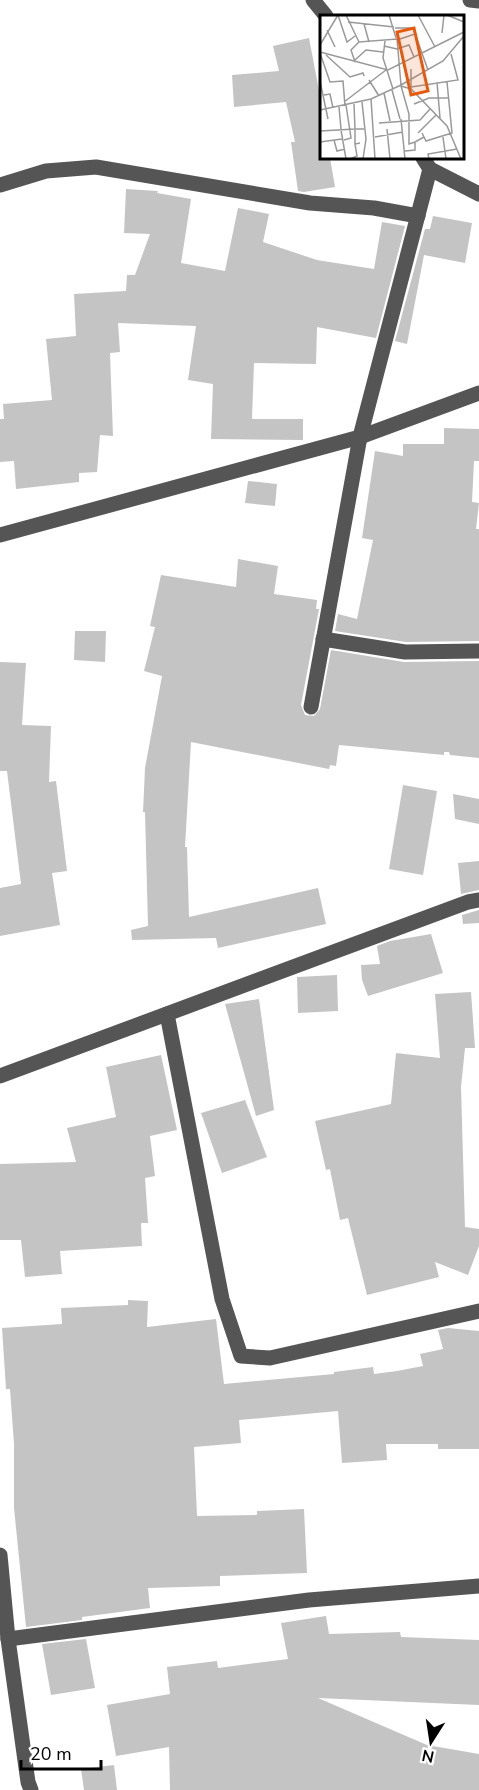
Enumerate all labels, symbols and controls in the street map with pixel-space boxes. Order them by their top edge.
inset map [320,15,464,159]
north arrow [401,1712,461,1772]
scale bar [21,1733,100,1771]
text: 20 m [30,1742,72,1766]
text: N [420,1744,436,1768]

